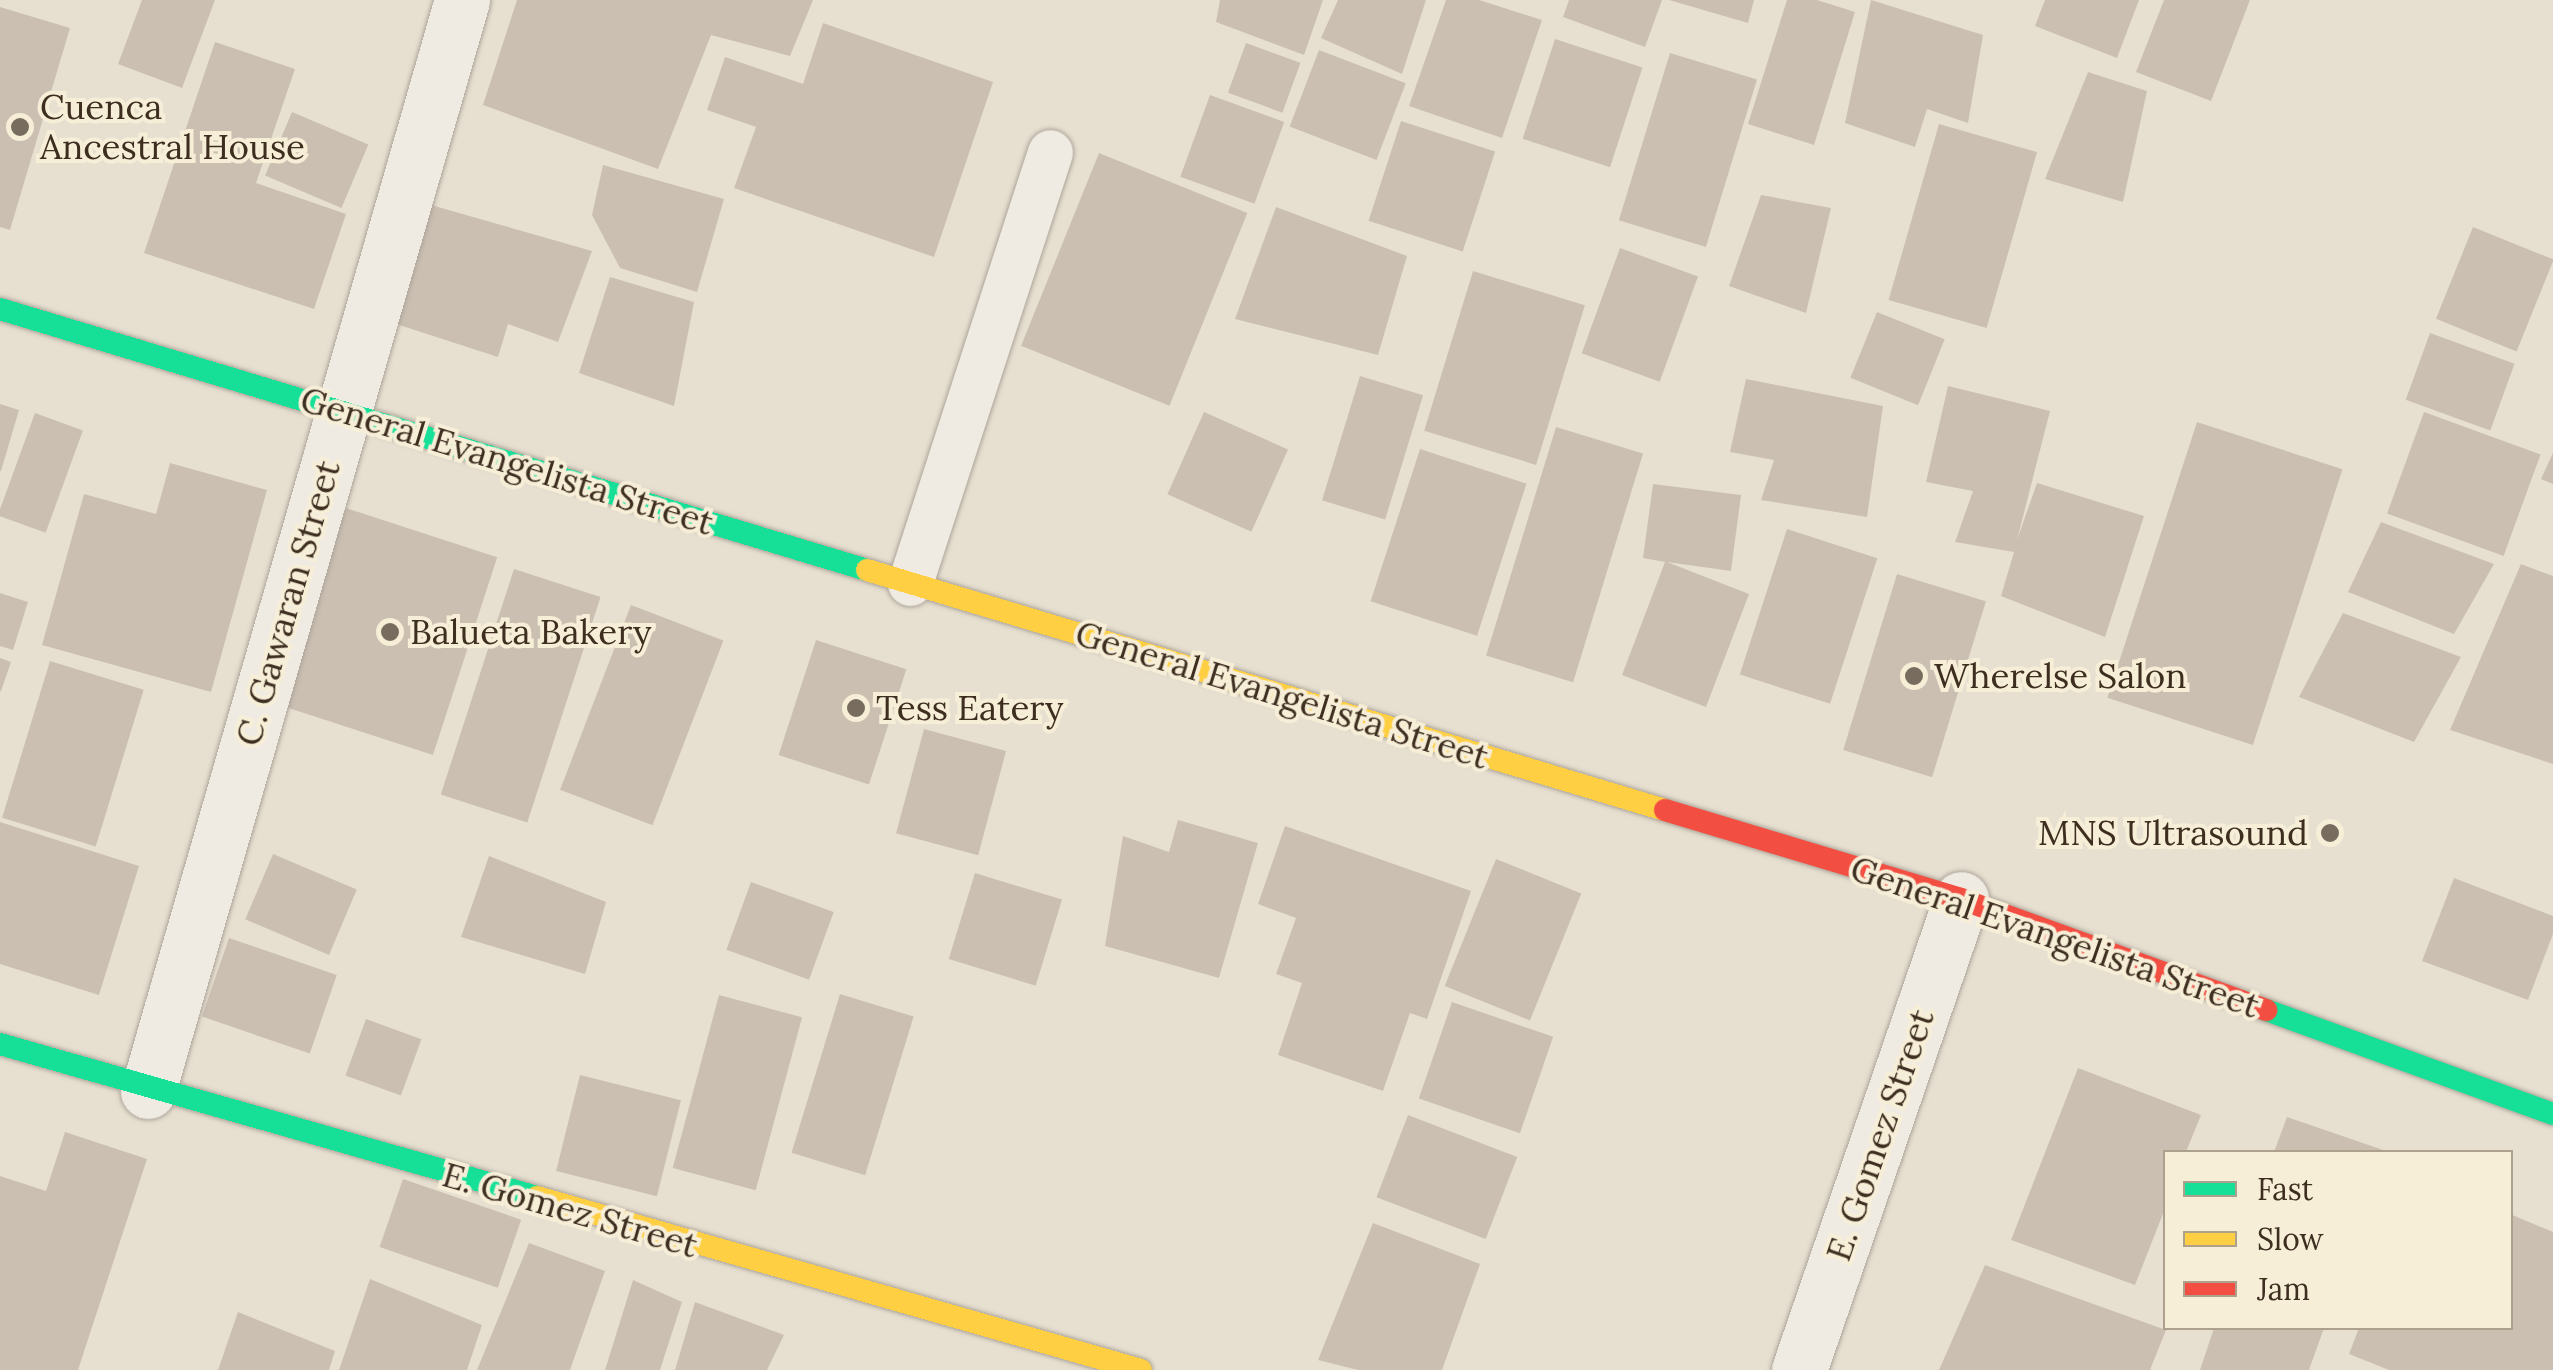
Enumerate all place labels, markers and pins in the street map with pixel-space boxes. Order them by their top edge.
place label: Cuenca Ancestral House [40,86,305,168]
marker: Cuenca Ancestral House [9,116,31,138]
place label: Balueta Bakery [410,611,651,653]
marker: Balueta Bakery [379,621,401,643]
place label: Wherelse Salon [1934,655,2186,697]
marker: Wherelse Salon [1903,665,1925,687]
place label: Tess Eatery [876,687,1064,729]
marker: Tess Eatery [845,697,867,719]
place label: MNS Ultrasound [2038,812,2308,854]
marker: MNS Ultrasound [2317,820,2343,846]

